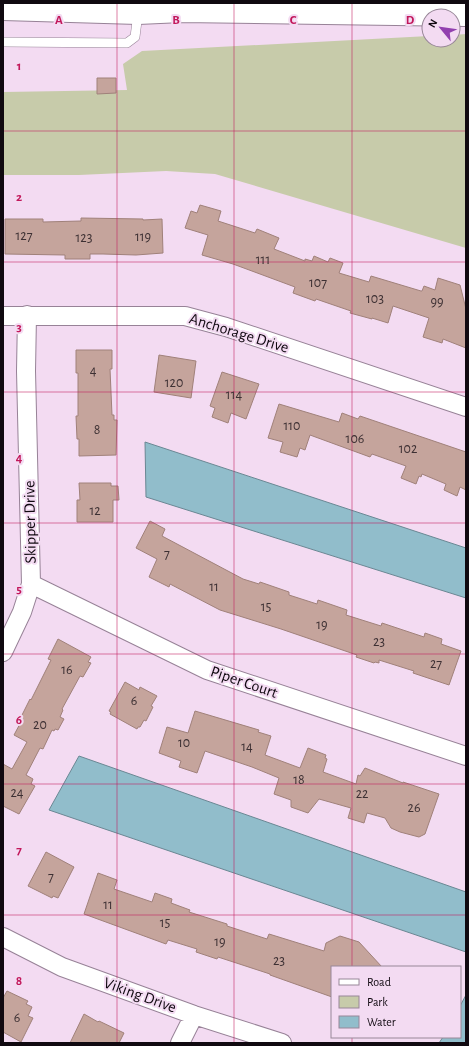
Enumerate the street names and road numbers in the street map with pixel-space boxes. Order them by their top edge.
street label: Anchorage Drive [187,310,291,356]
street label: Skipper Drive [21,480,39,564]
street label: Piper Court [208,663,280,701]
street label: Viking Drive [102,974,178,1016]

